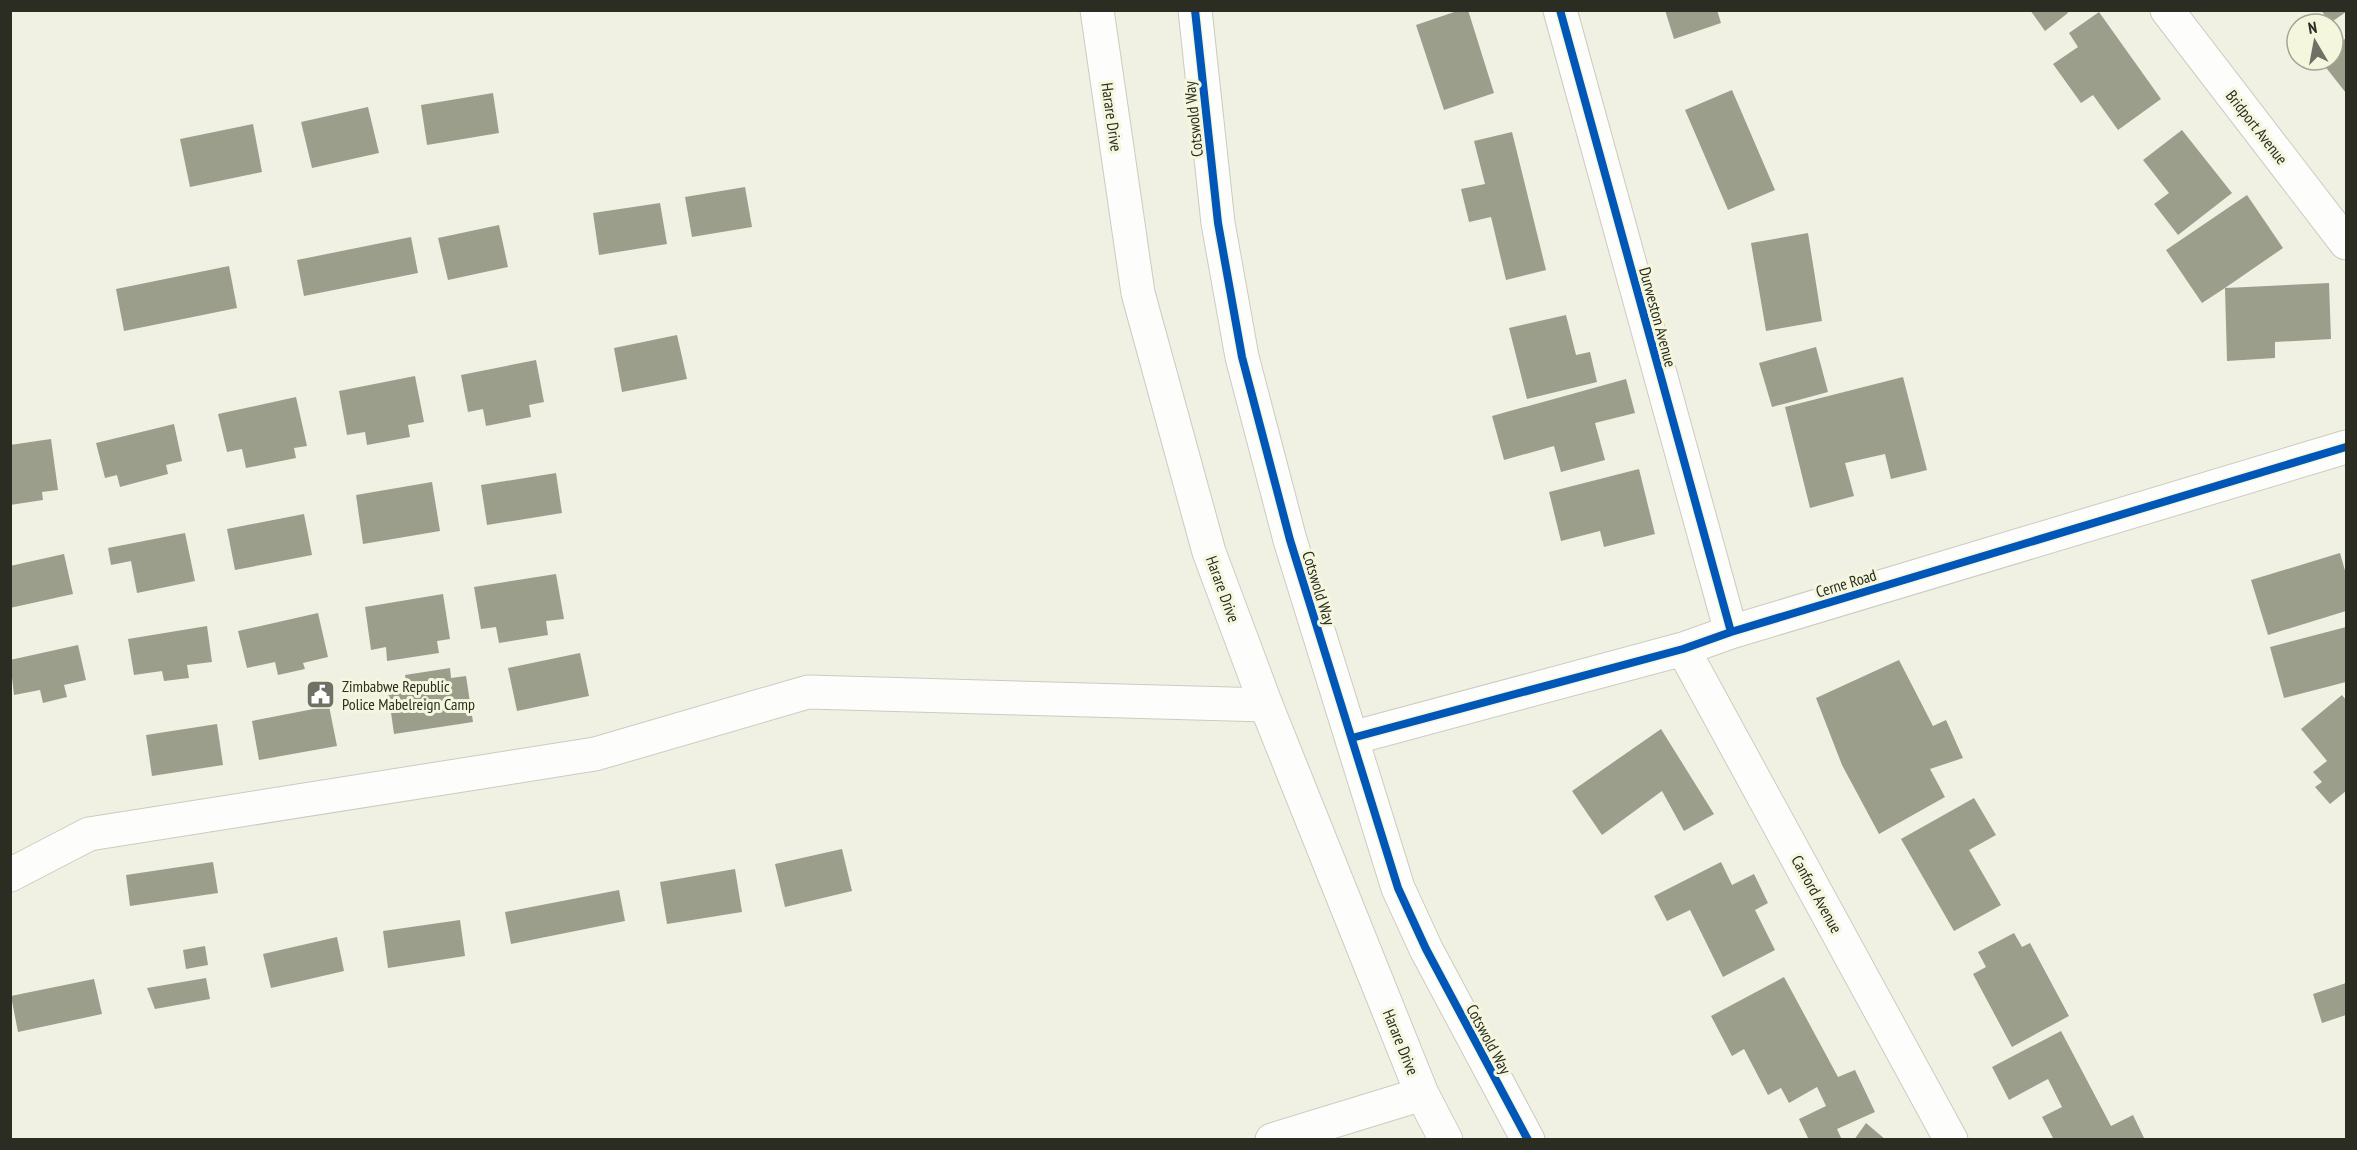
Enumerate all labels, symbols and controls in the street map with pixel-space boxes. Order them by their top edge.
north arrow [2285,12,2345,72]
text: N [2306,17,2318,38]
street label: Cotswold Way [1179,80,1207,158]
street label: Harare Drive [1097,81,1127,153]
street label: Bridport Avenue [2222,86,2292,168]
street label: Durweston Avenue [1635,265,1681,369]
street label: Cotswold Way [1298,549,1340,627]
street label: Harare Drive [1202,553,1244,625]
street label: Cerne Road [1813,564,1879,602]
place label: Zimbabwe Republic Police Mabelreign Camp [342,676,475,714]
public building icon: Zimbabwe Republic Police Mabelreign Camp [305,679,337,711]
street label: Canford Avenue [1787,851,1847,937]
street label: Cotswold Way [1462,1001,1516,1077]
street label: Harare Drive [1379,1006,1423,1078]

